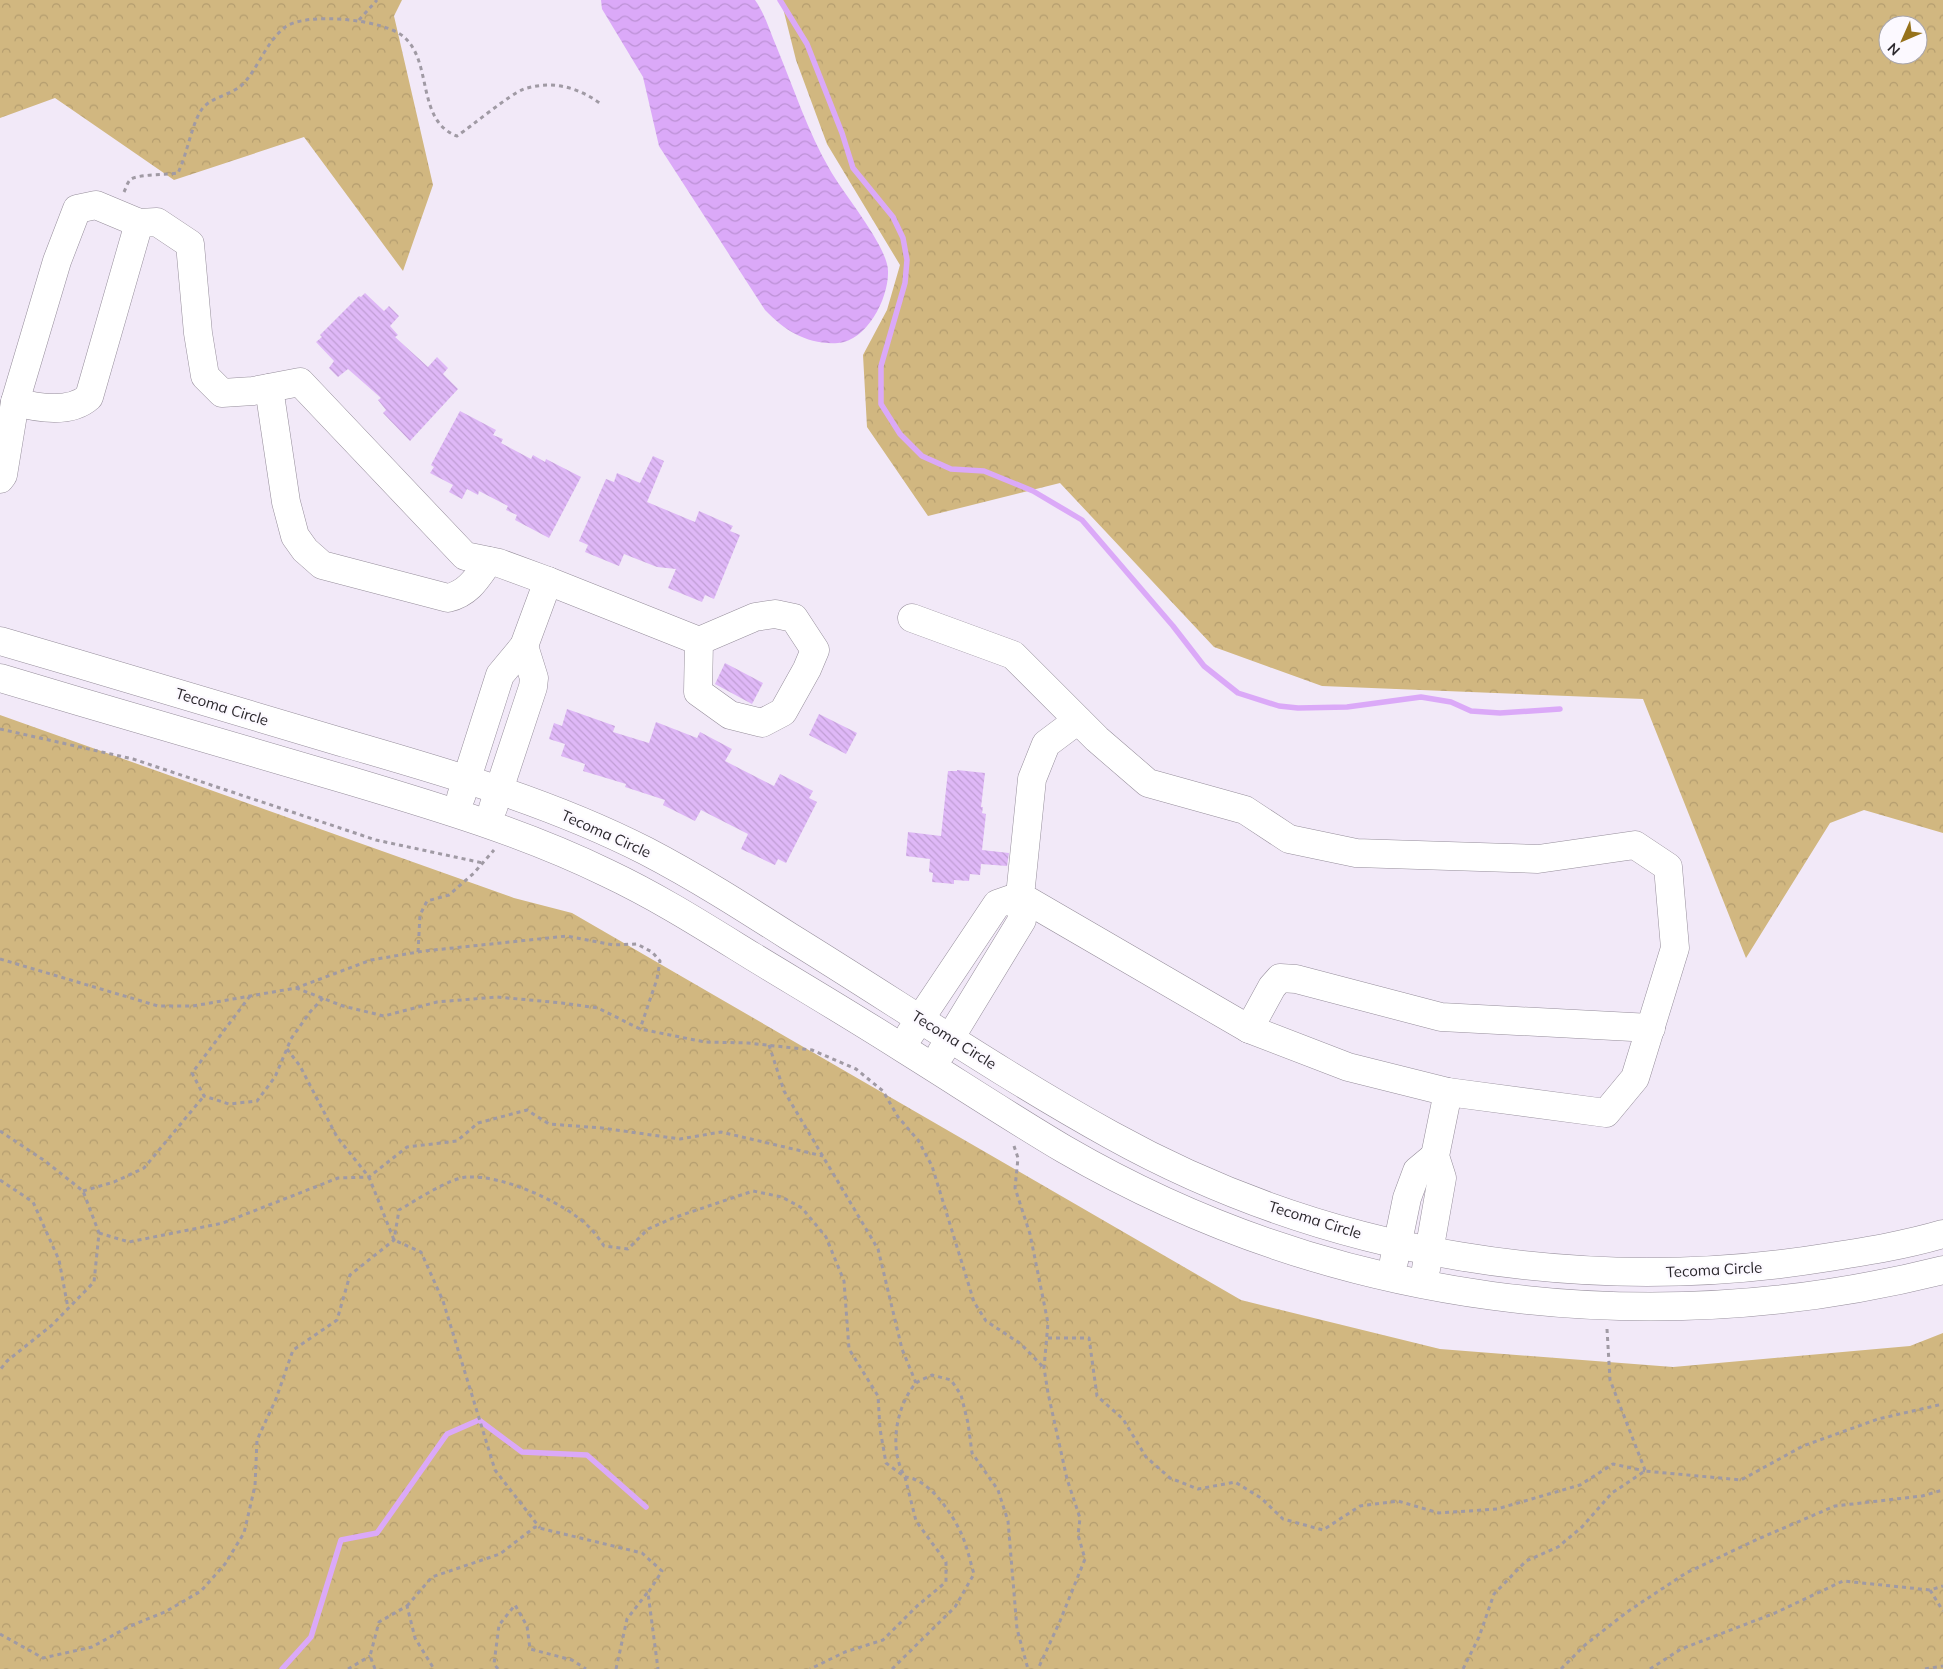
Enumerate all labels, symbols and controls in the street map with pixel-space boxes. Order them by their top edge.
north arrow [1878,15,1928,65]
text: N [1884,39,1904,59]
street label: Tecoma Circle [173,683,271,730]
street label: Tecoma Circle [558,805,654,862]
street label: Tecoma Circle [908,1006,1000,1073]
street label: Tecoma Circle [1266,1196,1364,1243]
street label: Tecoma Circle [1665,1257,1763,1282]

